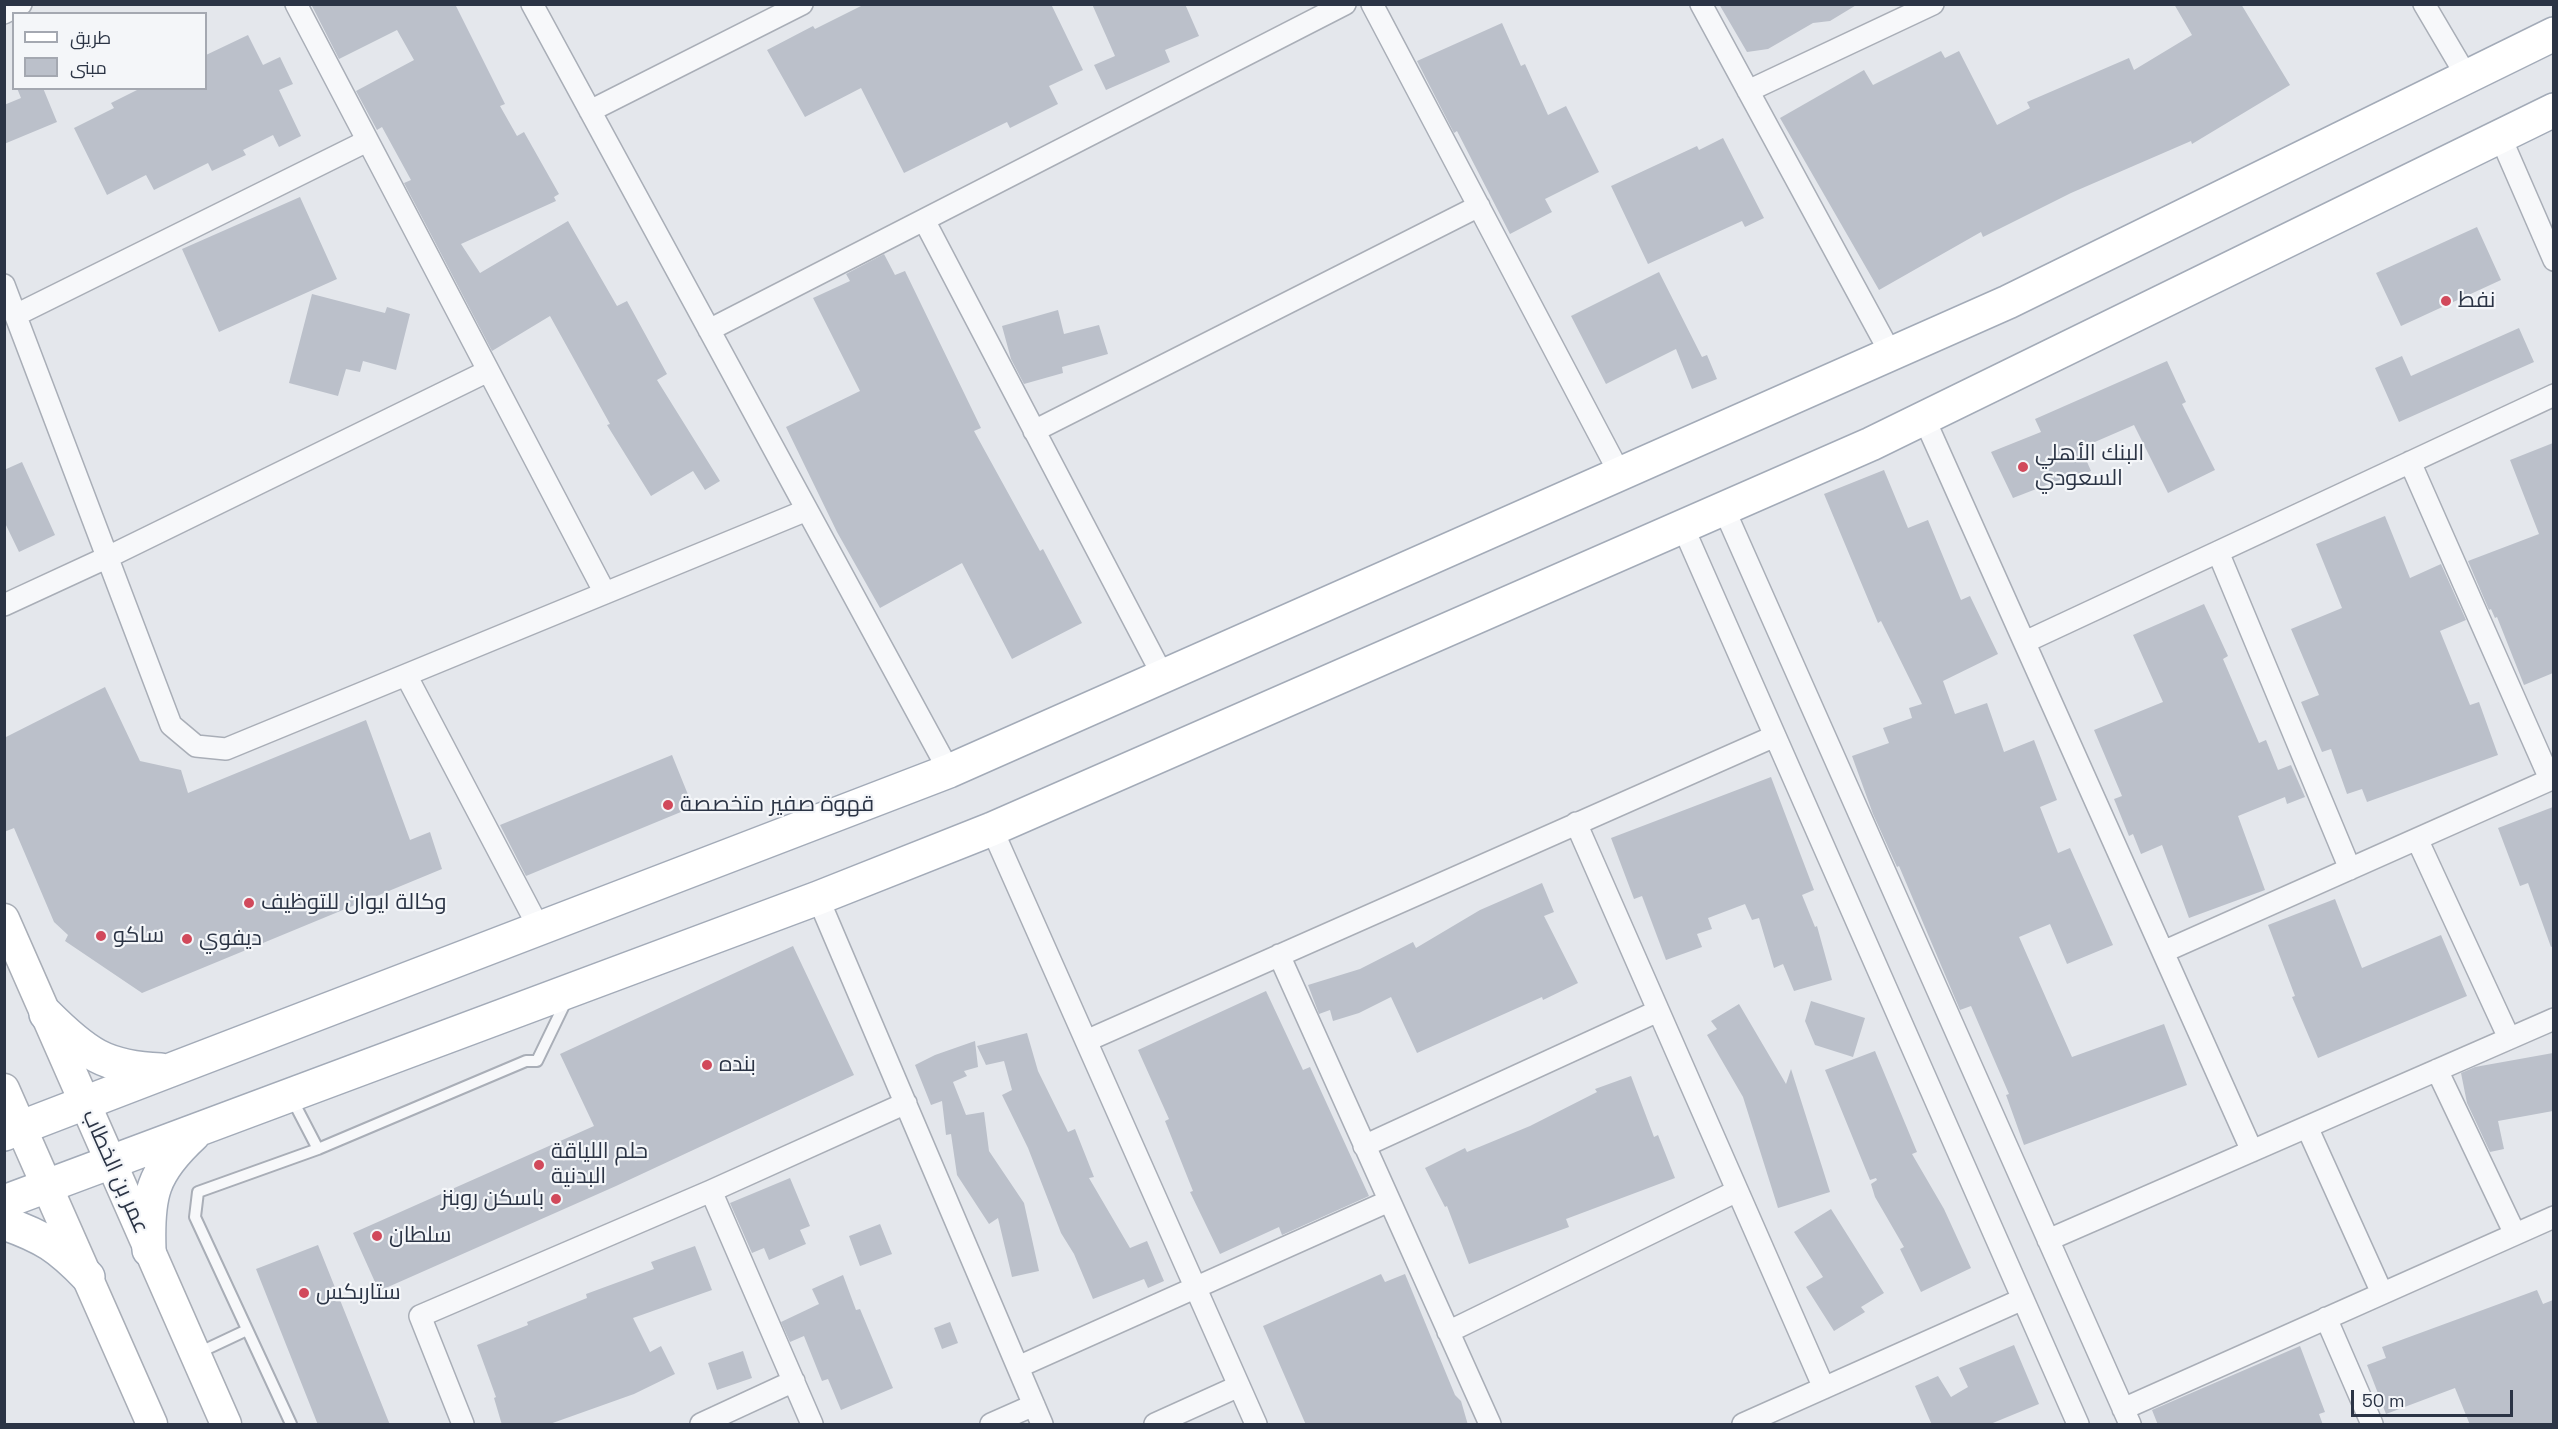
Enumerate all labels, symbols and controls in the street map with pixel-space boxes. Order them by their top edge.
legend [12,12,207,90]
text: طريق [70,26,111,49]
text: مبنى [70,56,107,79]
place label: نفط [2458,288,2495,314]
marker: نفط [2439,294,2453,308]
place label: البنك الأهلي السعودي [2035,441,2144,493]
marker: البنك الأهلي السعودي [2016,460,2030,474]
place label: قهوة صفير متخصصة [680,792,874,818]
marker: قهوة صفير متخصصة [661,798,675,812]
place label: وكالة ايوان للتوظيف [261,890,446,916]
marker: وكالة ايوان للتوظيف [242,896,256,910]
place label: ساكو [113,923,164,949]
place label: ديفوي [199,926,262,952]
marker: ساكو [94,929,108,943]
marker: ديفوي [180,932,194,946]
place label: بنده [719,1052,756,1078]
marker: بنده [700,1058,714,1072]
street label: عمر بن الخطاب [76,1106,154,1238]
place label: حلم اللياقة البدنية [551,1139,648,1190]
marker: حلم اللياقة البدنية [532,1158,546,1172]
place label: باسكن روبنز [441,1186,544,1212]
marker: باسكن روبنز [549,1192,563,1206]
place label: سلطان [389,1223,452,1249]
marker: سلطان [370,1229,384,1243]
place label: ستاربكس [316,1280,401,1306]
marker: ستاربكس [297,1286,311,1300]
scale bar [2354,1378,2516,1416]
text: 50 m [2362,1389,2404,1412]

